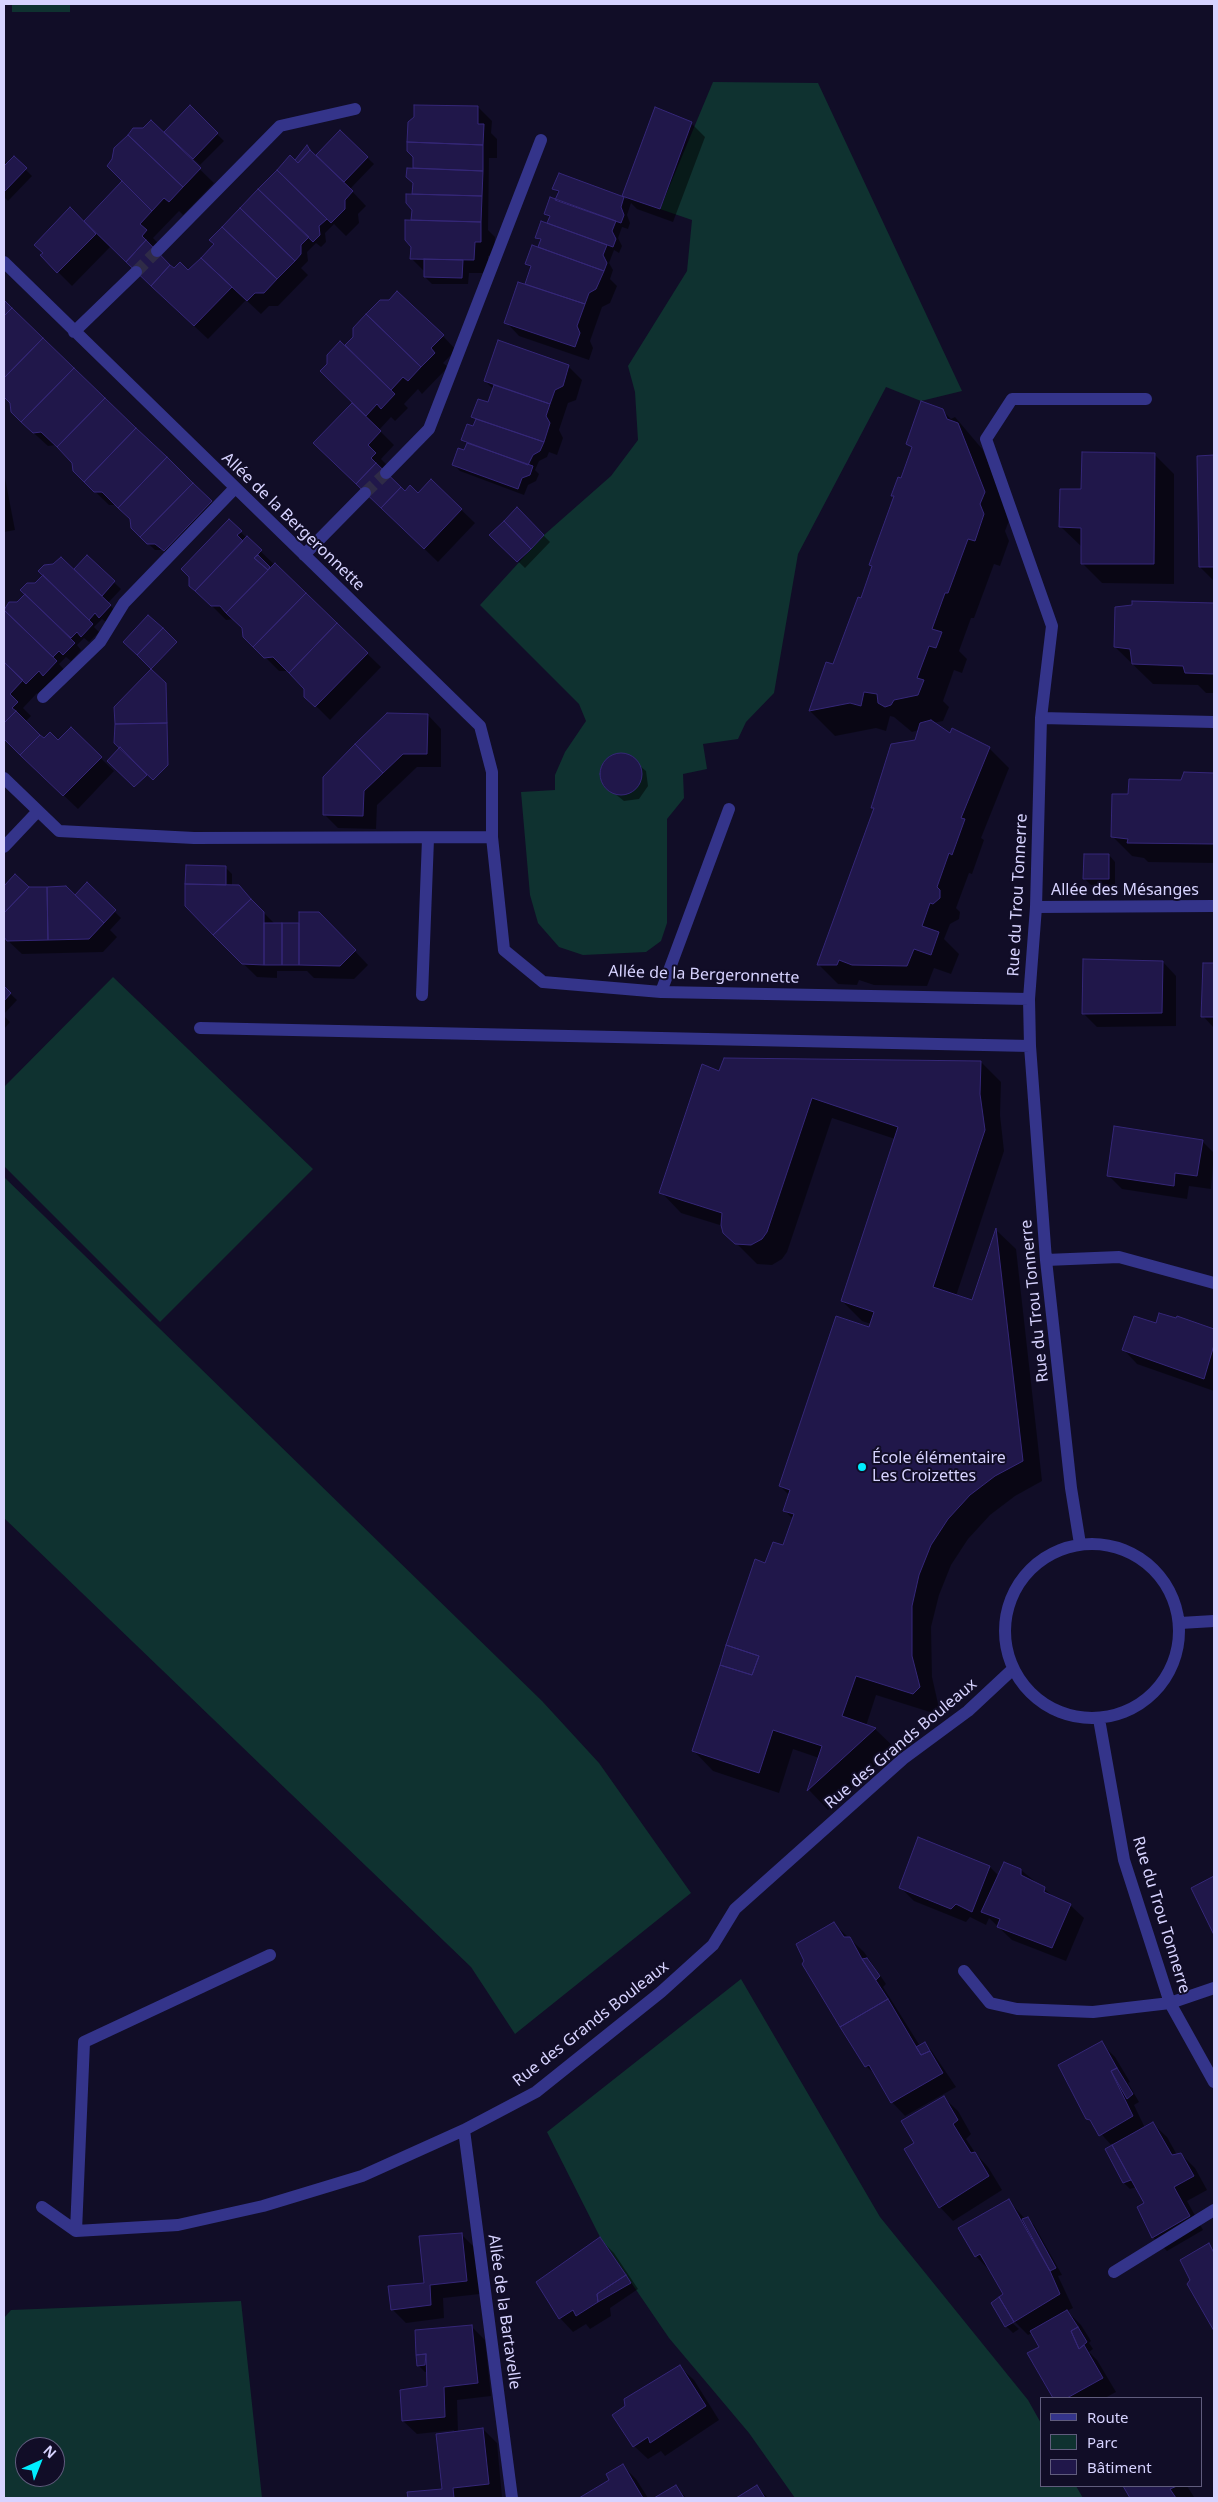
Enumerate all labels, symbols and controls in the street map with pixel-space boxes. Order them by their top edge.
street label: Allée de la Bergeronnette [218,449,368,595]
street label: Rue du Trou Tonnerre [1004,813,1032,977]
street label: Allée des Mésanges [1051,880,1199,900]
street label: Allée de la Bergeronnette [608,962,800,988]
street label: Rue du Trou Tonnerre [1017,1219,1053,1383]
place label: École élémentaire Les Croizettes [872,1448,1006,1486]
marker: École élémentaire Les Croizettes [856,1461,868,1473]
street label: Rue des Grands Bouleaux [821,1675,981,1813]
street label: Rue du Trou Tonnerre [1128,1834,1194,1996]
street label: Rue des Grands Bouleaux [509,1957,673,2091]
street label: Allée de la Bartavelle [484,2233,524,2391]
legend [1040,2397,1203,2487]
text: Route [1087,2407,1129,2427]
text: Parc [1087,2432,1118,2452]
north arrow [15,2437,65,2487]
text: N [39,2441,61,2462]
text: Bâtiment [1087,2457,1152,2477]

